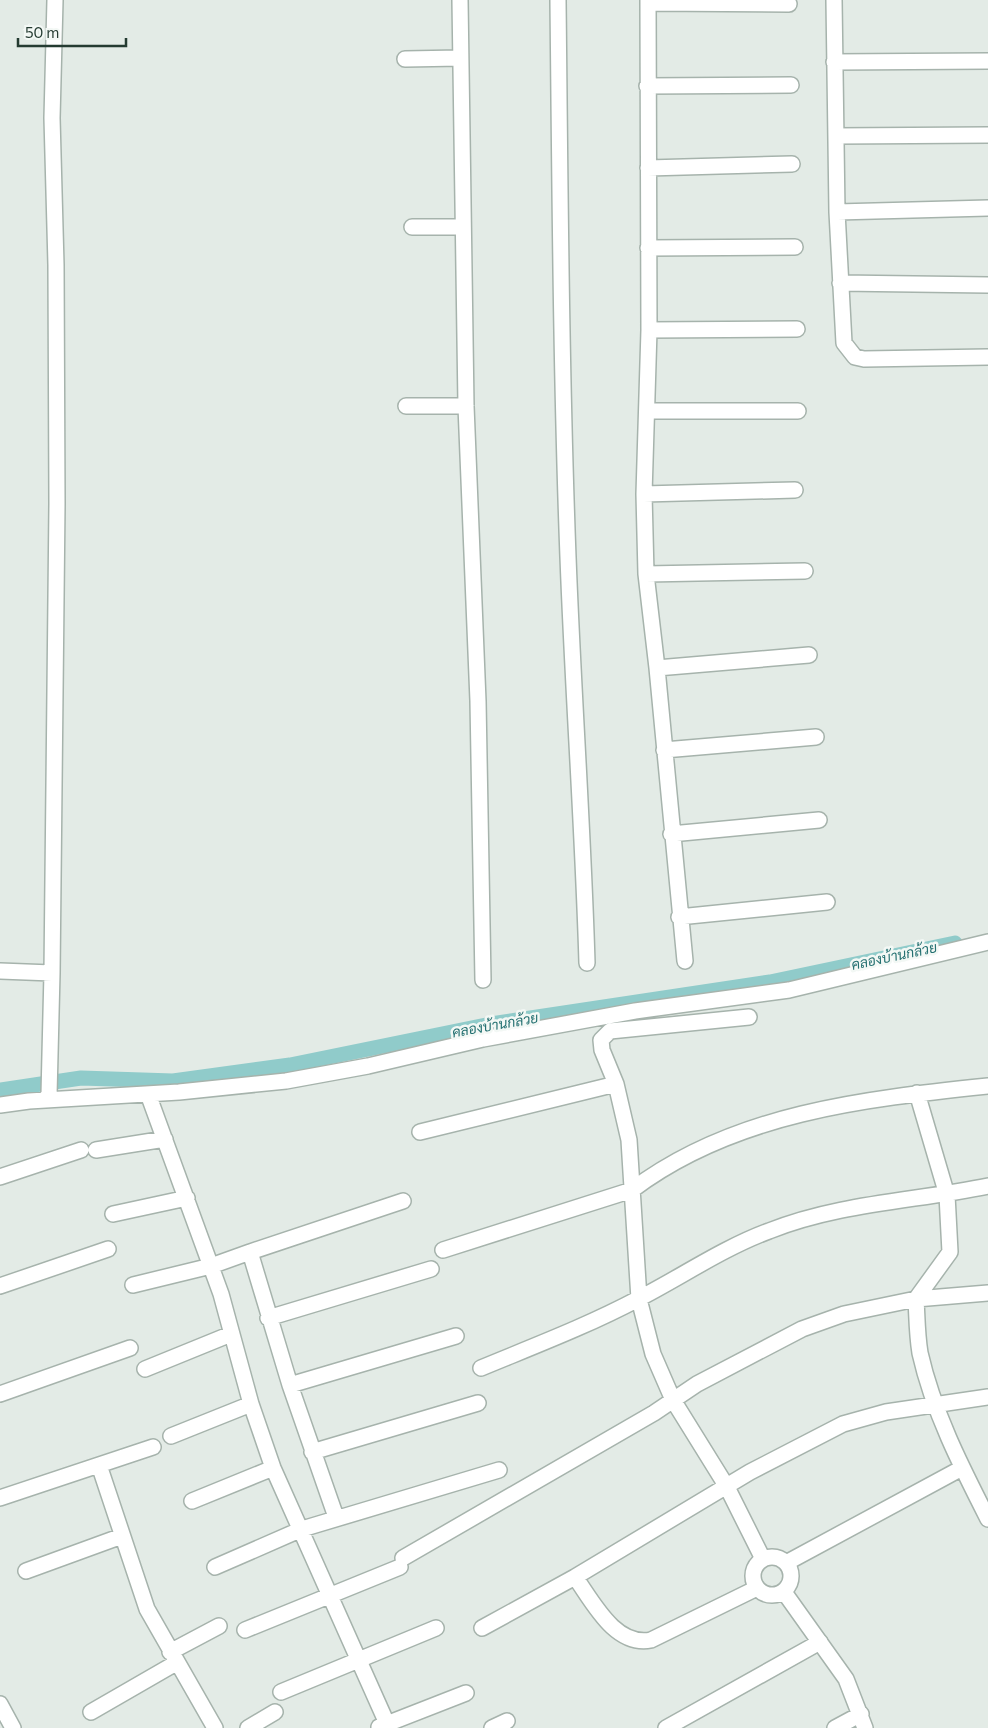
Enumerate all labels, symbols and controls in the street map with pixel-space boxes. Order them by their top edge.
scale bar [18,15,125,47]
text: 50 m [25,23,59,41]
water label: คลองบ้านกล้วย [849,938,938,973]
water label: คลองบ้านกล้วย [450,1009,539,1040]

